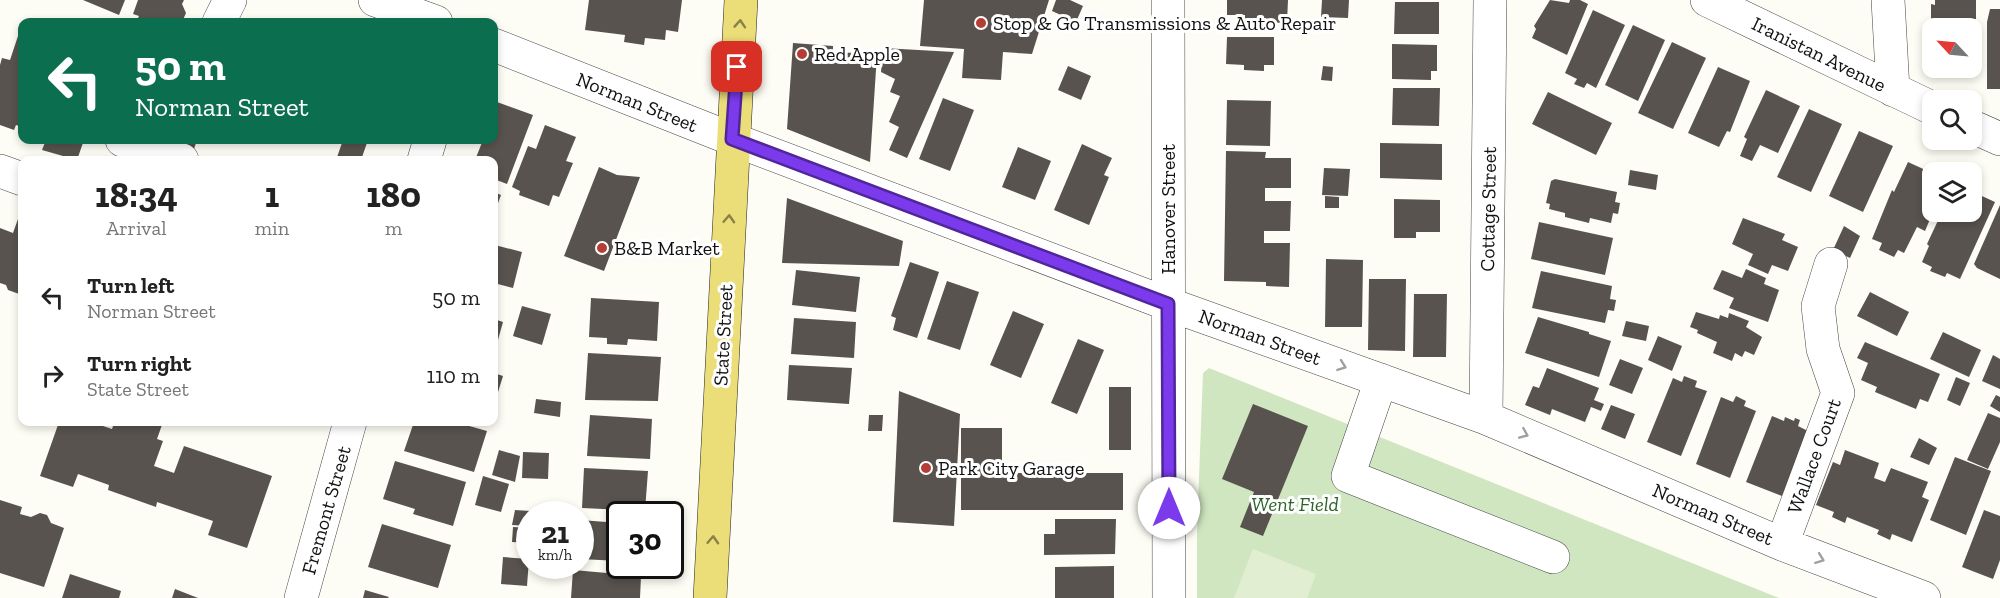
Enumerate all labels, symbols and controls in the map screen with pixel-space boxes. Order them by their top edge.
place label: Stop & Go Transmissions & Auto Repair [993,11,1336,35]
street label: Iranistan Avenue [1748,11,1890,97]
marker: Stop & Go Transmissions & Auto Repair [974,16,988,30]
north arrow [1922,18,1982,78]
map controls [1922,18,1982,222]
one-way arrow [733,20,746,29]
text: 50 m [135,40,226,91]
pin [711,41,762,92]
icon: left [36,42,114,120]
place label: Red Apple [814,42,900,66]
marker: Red Apple [795,47,809,61]
icon: arrive [720,50,753,83]
street label: Norman Street [573,67,702,137]
button: search [1922,90,1982,150]
text: Norman Street [135,91,309,123]
street label: Hanover Street [1156,143,1180,274]
street label: Cottage Street [1475,146,1501,272]
button: layers [1922,162,1982,222]
text: 18:34 [95,173,178,216]
text: 1 [265,173,279,216]
text: 180 [366,173,421,216]
one-way arrow [722,214,735,223]
text: Arrival [106,216,167,240]
text: min [255,216,289,240]
text: m [385,216,402,240]
place label: B&B Market [614,236,720,260]
marker: B&B Market [595,241,609,255]
text: Turn left [87,272,174,299]
icon: left [36,281,69,314]
street label: State Street [708,283,738,386]
text: 50 m [432,284,480,311]
text: Norman Street [87,299,216,323]
street label: Norman Street [1195,304,1325,370]
text: Turn right [87,350,191,377]
icon: right [36,359,69,392]
one-way arrow [1336,359,1346,372]
text: 110 m [426,362,480,389]
text: State Street [87,377,189,401]
street label: Wallace Court [1782,394,1846,517]
one-way arrow [1518,427,1529,439]
street label: Fremont Street [296,442,356,577]
place label: Park City Garage [938,456,1084,480]
marker: Park City Garage [919,461,933,475]
position arrow [1137,476,1201,540]
street label: Norman Street [1649,478,1777,550]
park label: Went Field [1251,492,1339,516]
speed limit sign: 30 [606,501,684,579]
text: 21 [541,515,569,551]
one-way arrow [707,535,720,544]
text: km/h [538,546,572,564]
one-way arrow [1814,551,1825,564]

